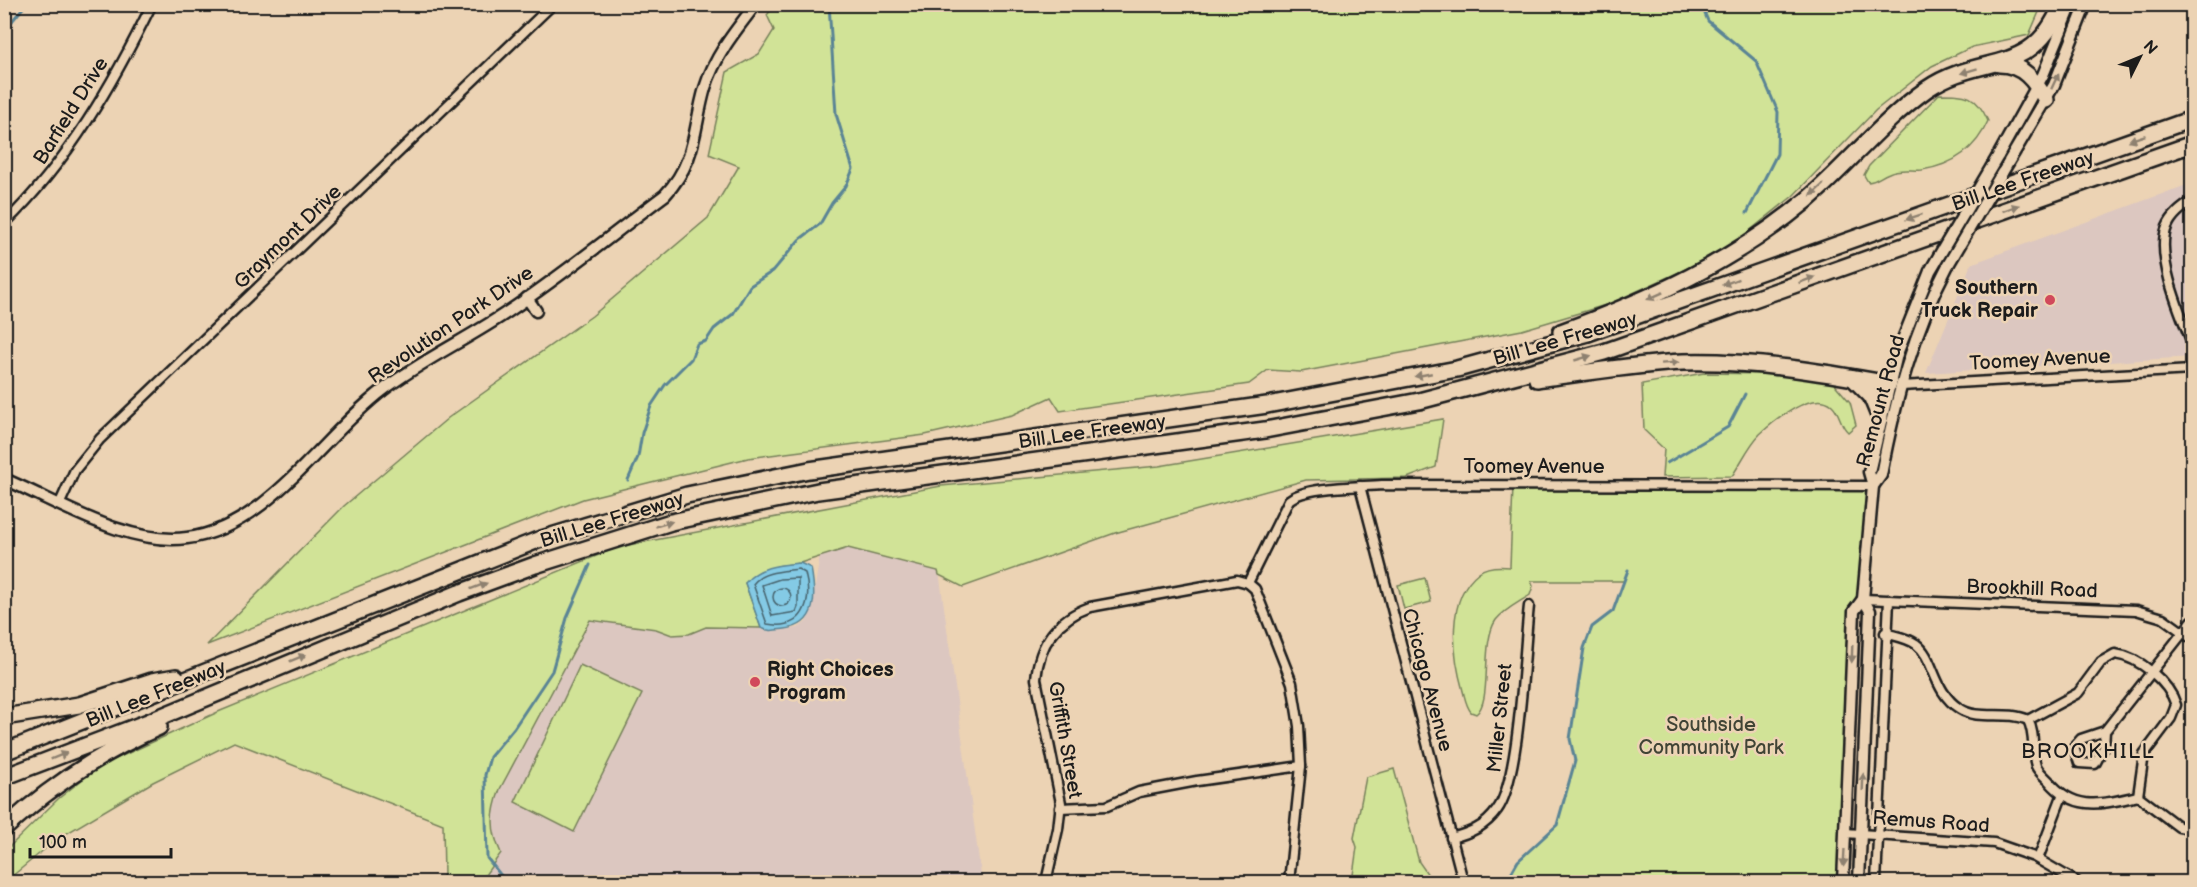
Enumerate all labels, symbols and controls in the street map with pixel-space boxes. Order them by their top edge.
north arrow [2110,27,2170,87]
text: N [2139,37,2161,59]
street label: Barfield Drive [28,53,114,169]
one-way arrow [1960,67,1978,76]
one-way arrow [2051,72,2060,89]
one-way arrow [2128,133,2146,143]
street label: Bill Lee Freeway [1949,145,2097,217]
street label: Graymont Drive [229,180,347,294]
one-way arrow [1810,183,1825,197]
one-way arrow [2002,202,2020,212]
one-way arrow [1905,212,1923,222]
street label: Revolution Park Drive [364,261,538,389]
one-way arrow [1798,275,1816,285]
place label: Southern Truck Repair [1921,276,2039,323]
one-way arrow [1721,278,1739,288]
one-way arrow [1646,291,1663,300]
marker: Southern Truck Repair [2043,293,2057,307]
street label: Bill Lee Freeway [1490,307,1640,371]
street label: Remount Road [1852,332,1910,470]
street label: Toomey Avenue [1969,344,2111,376]
one-way arrow [1574,353,1592,362]
one-way arrow [1660,358,1679,368]
one-way arrow [1414,371,1433,380]
street label: Bill Lee Freeway [1017,410,1167,454]
street label: Toomey Avenue [1463,455,1605,479]
street label: Bill Lee Freeway [537,487,687,553]
one-way arrow [655,519,673,528]
street label: Brookhill Road [1966,575,2098,603]
one-way arrow [470,580,488,590]
street label: Chicago Avenue [1396,606,1458,754]
one-way arrow [1847,644,1856,663]
one-way arrow [289,653,307,663]
street label: Bill Lee Freeway [83,655,229,733]
place label: Right Choices Program [767,658,894,705]
street label: Miller Street [1482,662,1518,774]
marker: Right Choices Program [748,675,762,689]
street label: Griffith Street [1043,680,1087,800]
park label: Southside Community Park [1638,713,1784,760]
district label: BROOKHILL [2021,739,2155,764]
one-way arrow [50,751,68,760]
one-way arrow [1858,773,1867,792]
street label: Remus Road [1872,806,1990,838]
scale bar [30,821,171,859]
text: 100 m [39,832,87,853]
one-way arrow [1839,848,1848,867]

